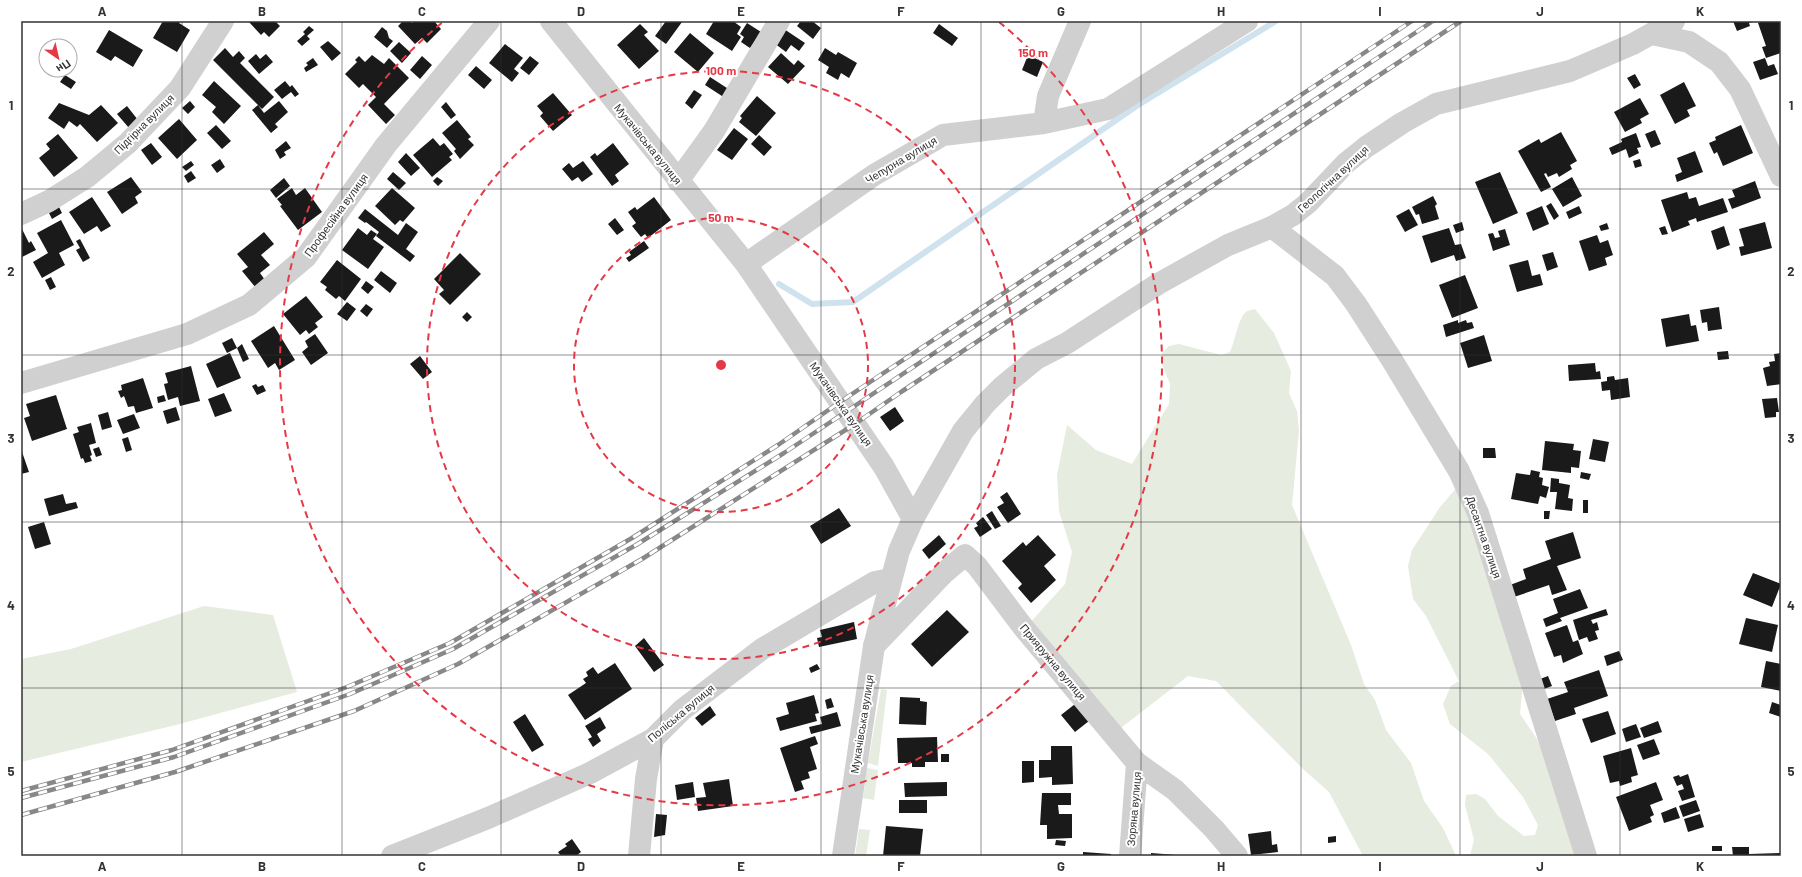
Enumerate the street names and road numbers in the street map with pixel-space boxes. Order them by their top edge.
street label: Підгірна вулиця [111,91,176,156]
street label: Мукачівська вулиця [612,101,685,187]
street label: Чепурна вулиця [863,133,939,186]
street label: Геологічна вулиця [1295,142,1371,215]
street label: Професійна вулиця [301,171,370,259]
street label: Мукачівська вулиця [807,359,875,448]
street label: Десантна вулиця [1464,494,1505,580]
street label: Прияружна вулиця [1018,621,1089,702]
street label: Мукачівська вулиця [847,674,876,774]
street label: Поліська вулиця [645,681,717,744]
street label: Зоряна вулиця [1124,771,1143,847]

